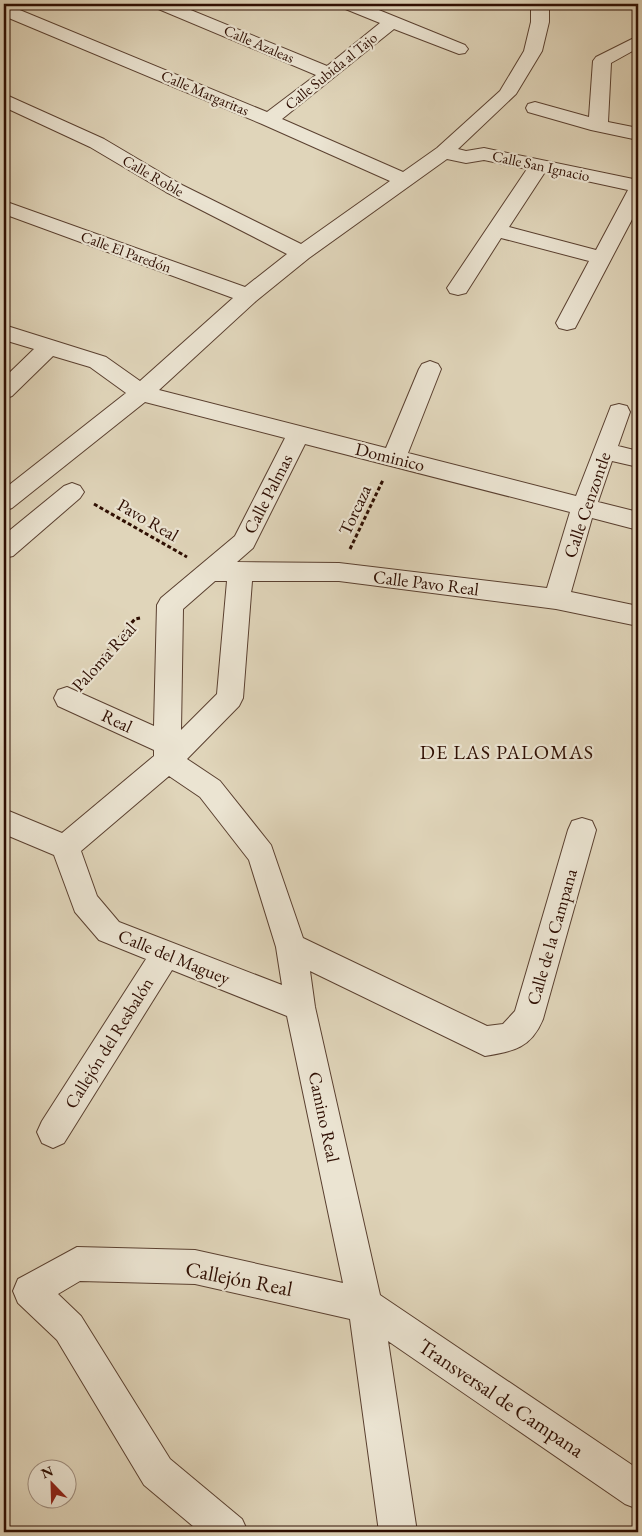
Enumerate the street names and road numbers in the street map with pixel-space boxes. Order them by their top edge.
street label: Calle Azaleas [221,20,297,67]
street label: Calle Subida al Tajo [281,28,381,114]
street label: Calle Margaritas [158,66,252,120]
street label: Calle San Ignacio [491,146,592,185]
street label: Calle Roble [119,150,187,201]
street label: Calle El Paredón [78,226,174,277]
street label: Dominico [353,437,427,476]
street label: Calle Cenzontle [558,449,615,561]
street label: Calle Palmas [238,450,298,538]
street label: Torcaza [333,480,376,539]
street label: Pavo Real [113,493,183,546]
street label: Calle Pavo Real [372,565,480,600]
street label: Paloma Real [66,617,141,696]
street label: Real [98,703,136,738]
street label: Calle de la Campana [521,865,582,1008]
street label: Calle del Maguey [115,924,234,989]
street label: Callejón del Resbalón [59,973,158,1113]
street label: Camino Real [304,1070,345,1164]
street label: Callejón Real [183,1255,295,1302]
street label: Transversal de Campana [413,1332,590,1463]

